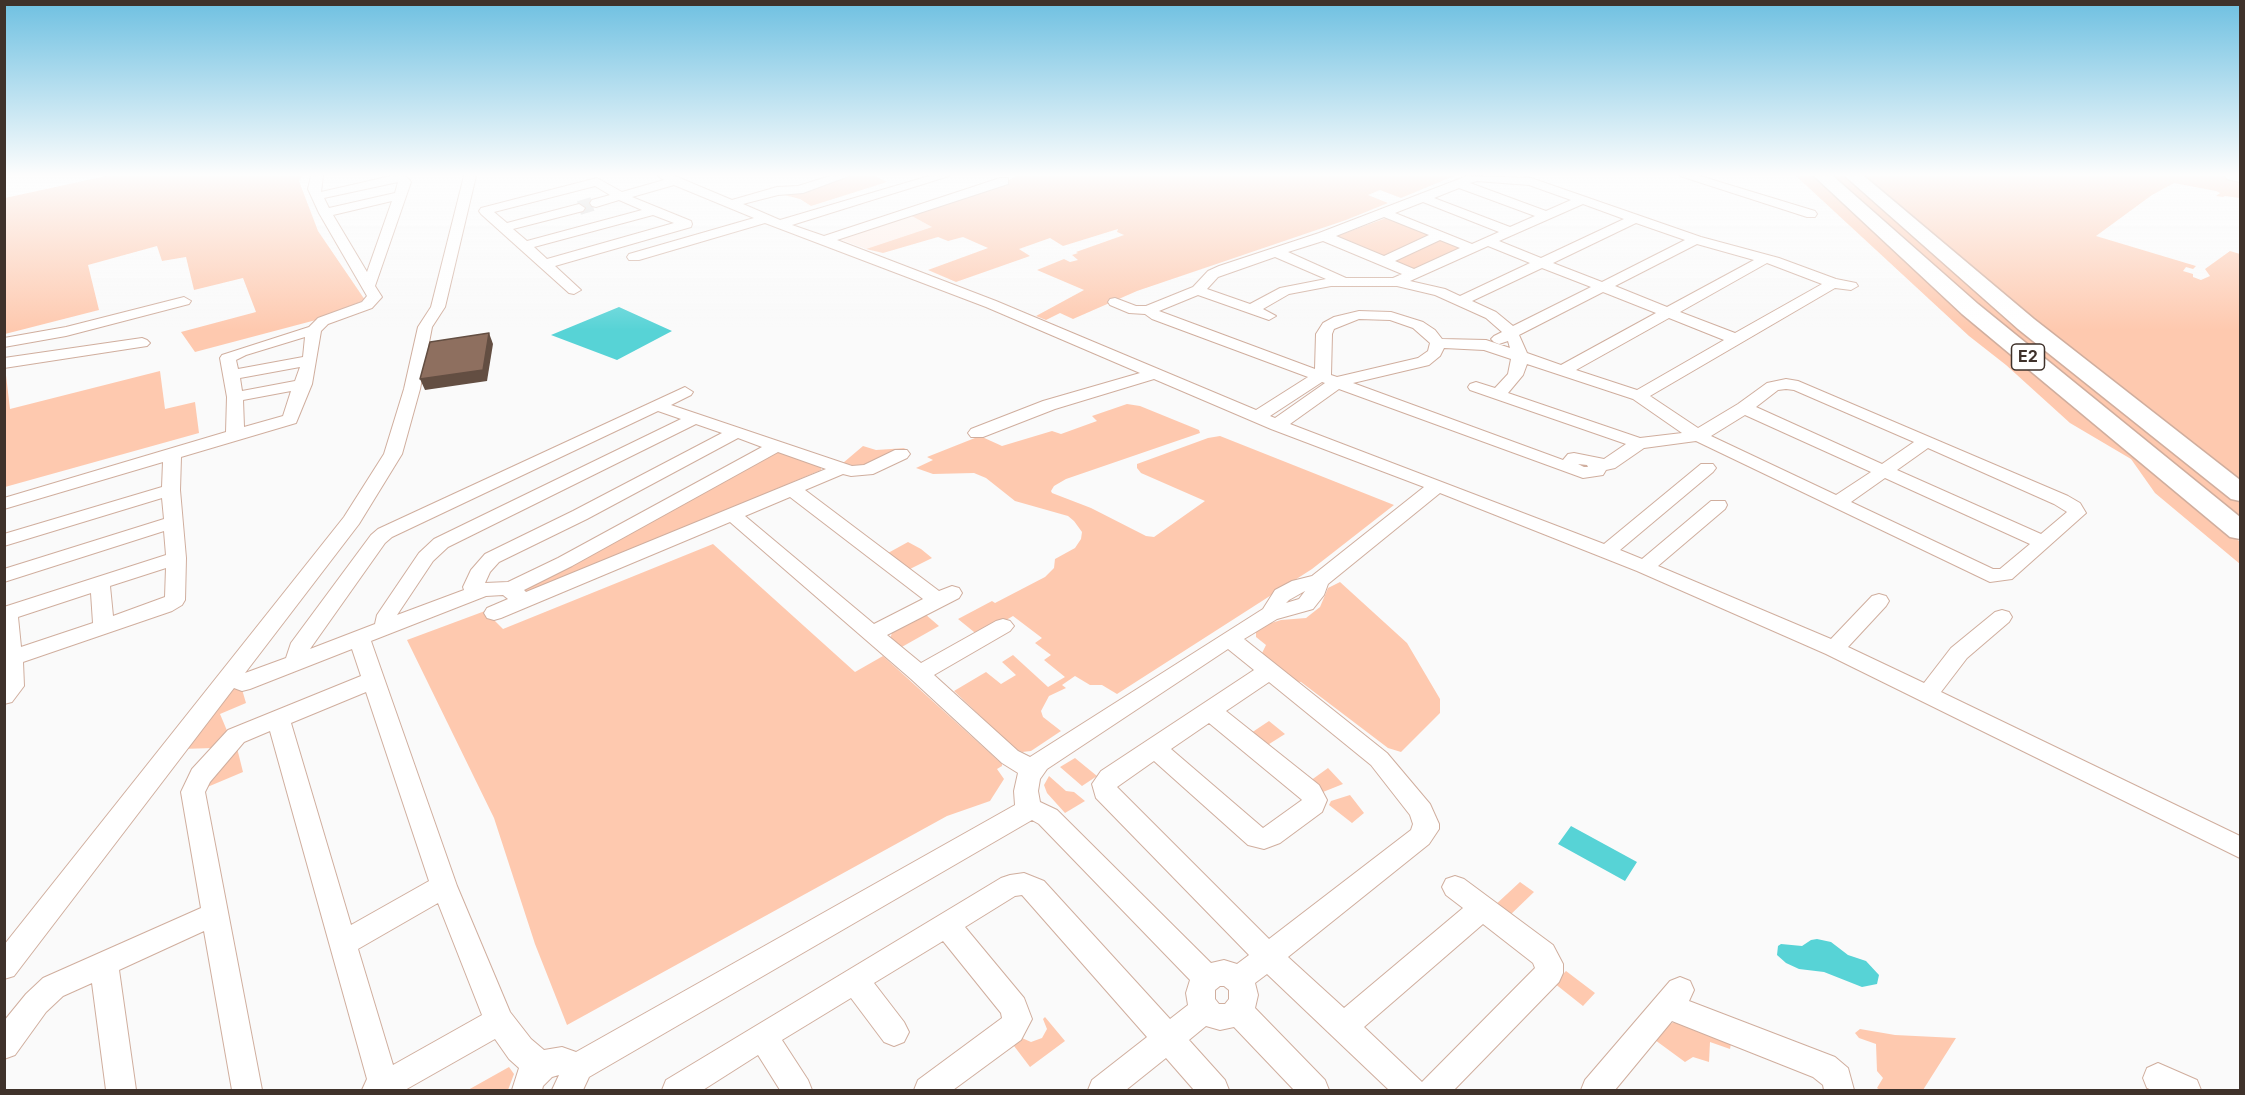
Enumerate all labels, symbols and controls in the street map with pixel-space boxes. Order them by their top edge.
road number: E2 [2012,344,2044,370]

